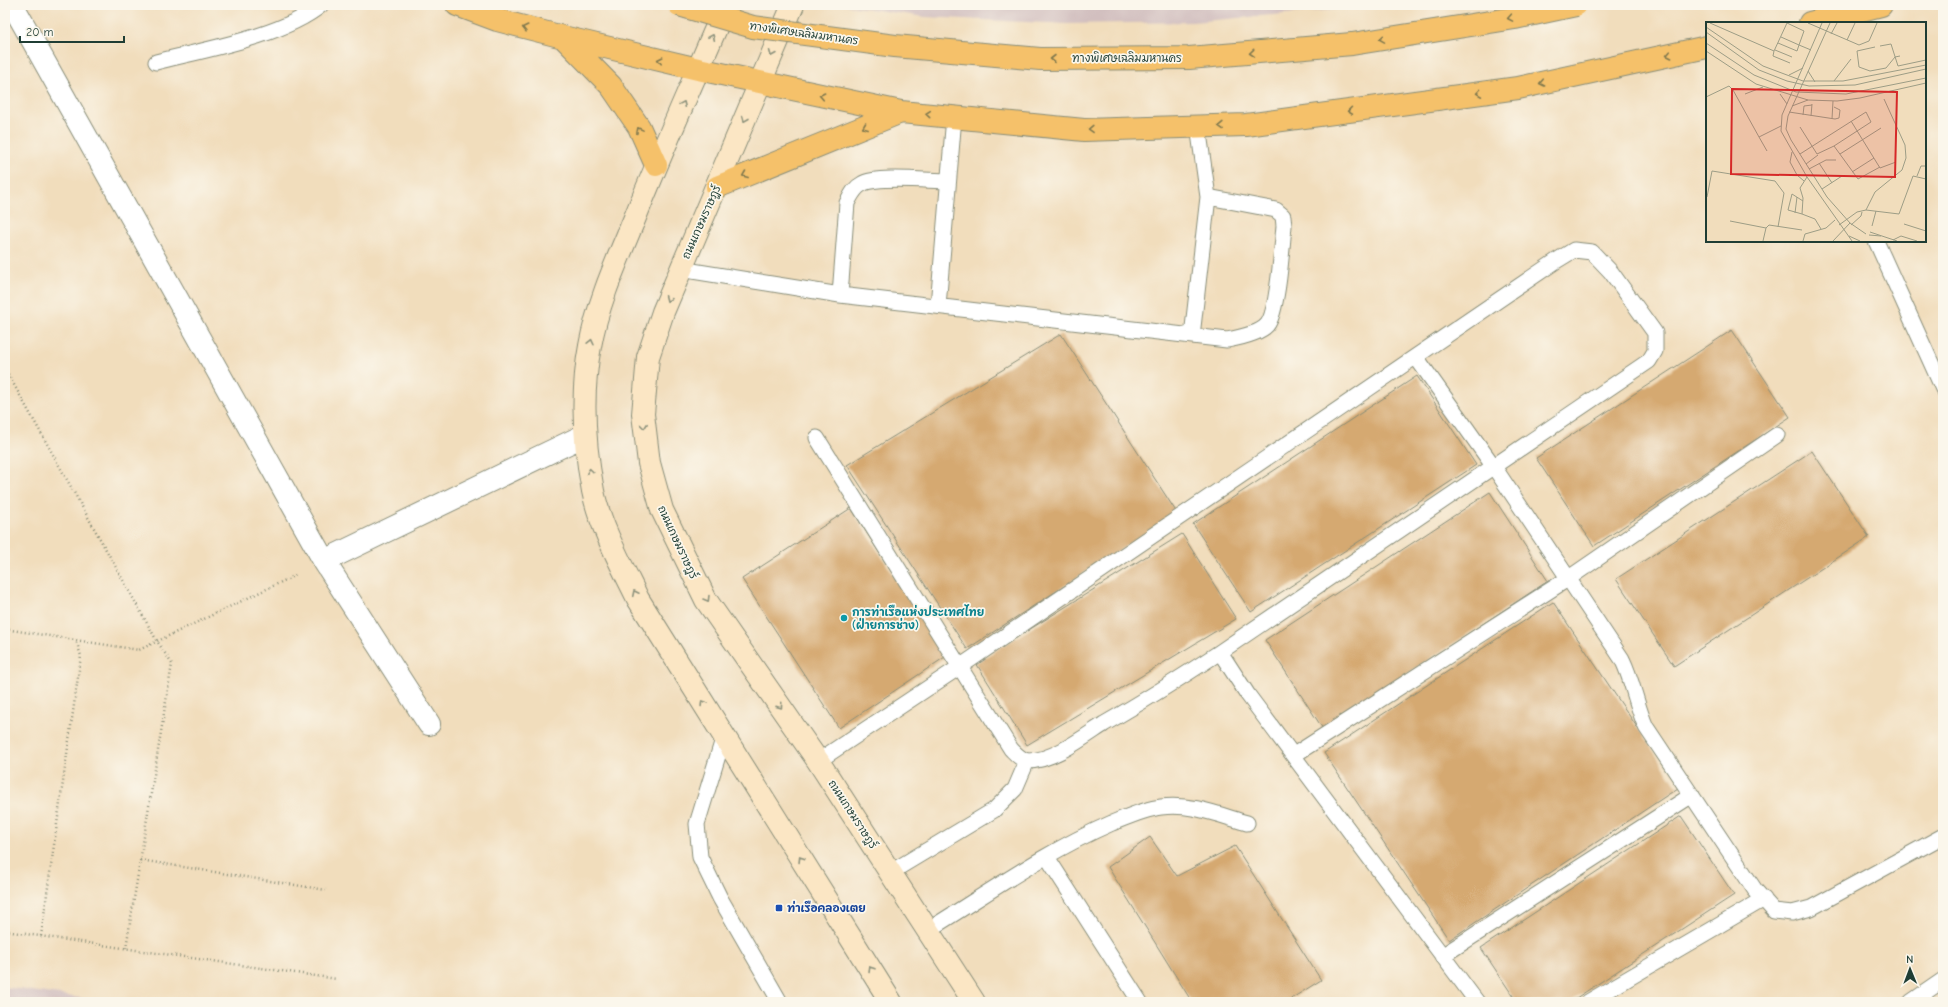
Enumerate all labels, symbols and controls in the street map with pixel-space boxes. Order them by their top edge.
one-way arrow [1507,14,1513,22]
scale bar [20,18,124,44]
street label: ทางพิเศษเฉลิมมหานคร [749,18,860,48]
inset map [1706,22,1926,242]
one-way arrow [522,24,528,32]
text: 20 m [26,25,54,39]
one-way arrow [708,34,716,41]
one-way arrow [1379,34,1385,43]
one-way arrow [1249,48,1256,57]
one-way arrow [769,50,777,57]
street label: ทางพิเศษเฉลิมมหานคร [1072,51,1182,65]
one-way arrow [1666,51,1672,59]
one-way arrow [1050,55,1056,63]
one-way arrow [657,57,664,65]
one-way arrow [1539,78,1545,86]
one-way arrow [1476,88,1482,97]
one-way arrow [819,92,825,100]
one-way arrow [678,101,686,108]
one-way arrow [1347,106,1353,115]
one-way arrow [925,110,931,119]
one-way arrow [742,115,750,122]
one-way arrow [1218,121,1224,130]
one-way arrow [862,122,869,130]
one-way arrow [1088,125,1094,134]
one-way arrow [637,127,644,134]
one-way arrow [741,171,748,179]
street label: ถนนเกษมราษฎร์ [678,182,725,261]
one-way arrow [665,295,673,303]
one-way arrow [587,339,595,345]
one-way arrow [640,423,649,429]
one-way arrow [586,468,595,474]
street label: ถนนเกษมราษฎร์ [654,503,702,582]
one-way arrow [632,589,640,597]
one-way arrow [702,595,709,602]
place label: การท่าเรือแห่งประเทศไทย (ฝ่ายการช่าง) [852,604,984,632]
marker: การท่าเรือแห่งประเทศไทย (ฝ่ายการช่าง) [839,613,849,623]
one-way arrow [701,700,708,707]
one-way arrow [775,702,783,709]
street label: ถนนเกษมราษฎร์ [825,776,881,852]
one-way arrow [799,856,806,863]
place label: ท่าเรือคลองเตย [787,900,866,915]
marker: ท่าเรือคลองเตย [774,903,784,913]
north arrow [1890,949,1930,989]
text: N [1906,953,1914,966]
one-way arrow [868,966,875,973]

